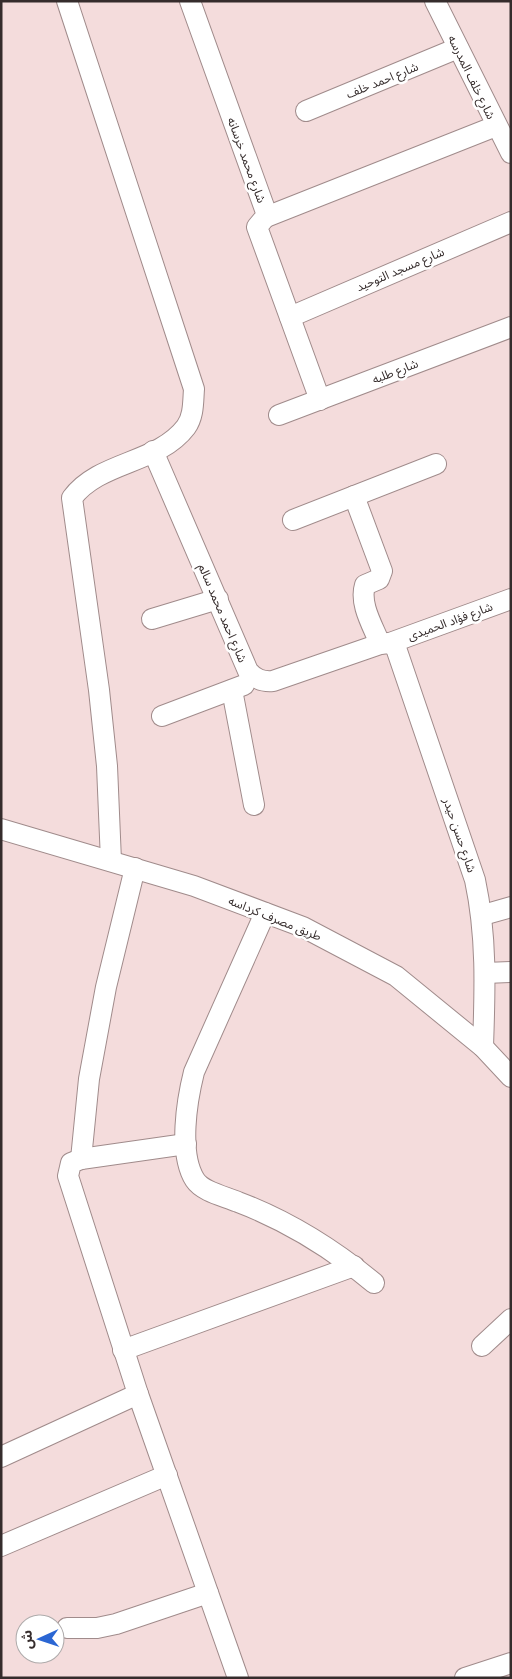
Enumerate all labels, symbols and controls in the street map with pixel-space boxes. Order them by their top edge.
street label: شارع خلف المدرسه [443,32,499,122]
street label: شارع احمد خلف [344,59,421,103]
street label: شارع محمد خرسانه [223,115,269,206]
street label: شارع مسجد التوحيد [354,244,447,296]
street label: شارع طلبه [370,355,421,388]
street label: شارع احمد محمد سالم [194,561,251,665]
street label: شارع فؤاد الحميدى [405,599,495,645]
street label: شارع حسن حيدر [438,795,480,875]
street label: طريق مصرف كرداسه [226,893,324,944]
north arrow [15,1614,65,1664]
text: ش [18,1630,36,1650]

